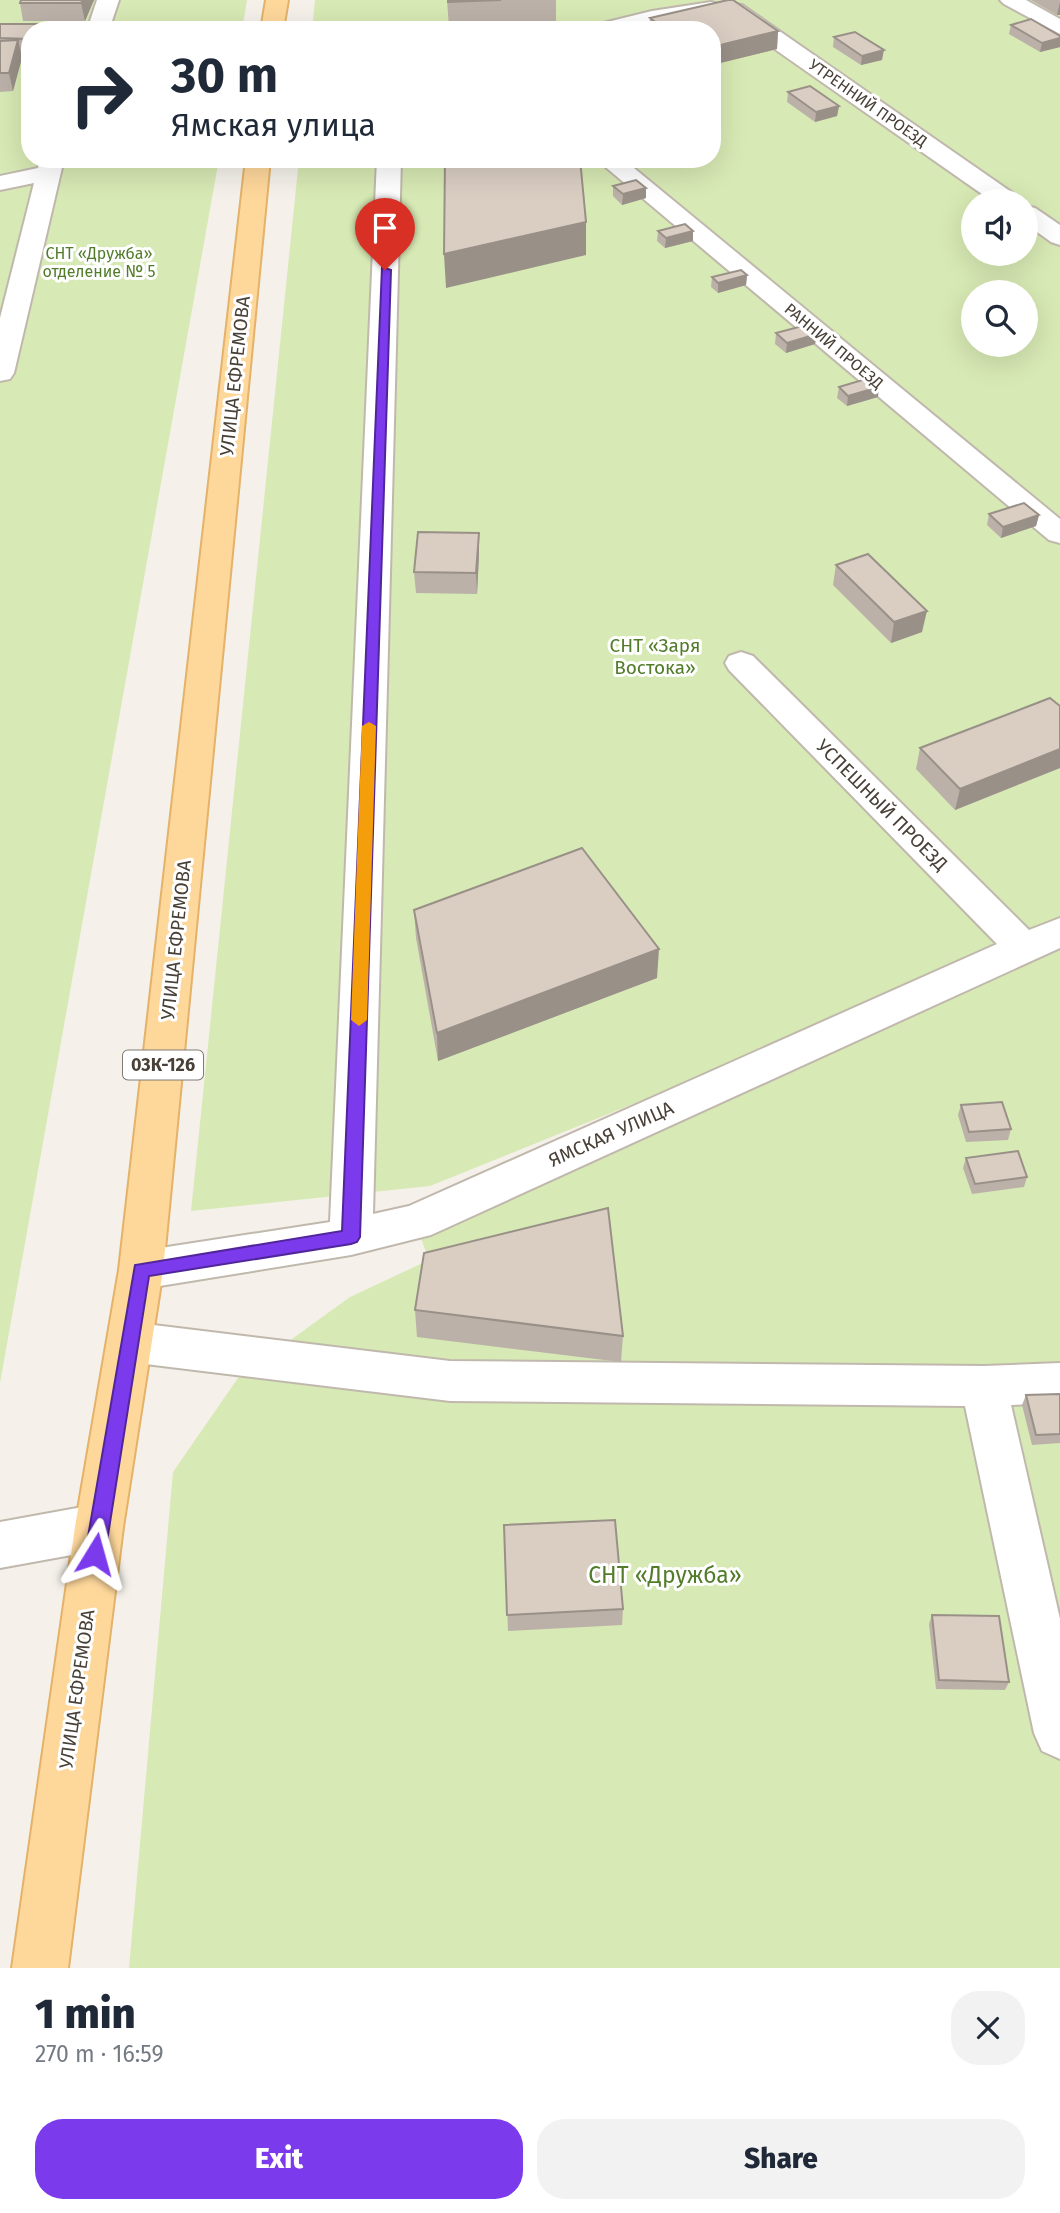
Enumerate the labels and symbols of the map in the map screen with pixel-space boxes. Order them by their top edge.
street label: УТРЕННИЙ ПРОЕЗД [805,55,931,151]
pin [355,198,415,270]
park label: СНТ «Дружба» отделение № 5 [42,244,156,281]
street label: УЛИЦА ЕФРЕМОВА [215,295,255,457]
street label: РАННИЙ ПРОЕЗД [781,299,887,393]
park label: СНТ «Заря Востока» [610,634,700,679]
street label: УСПЕШНЫЙ ПРОЕЗД [812,735,952,875]
street label: УЛИЦА ЕФРЕМОВА [156,859,196,1021]
road number: 03К-126 [123,1050,203,1080]
street label: ЯМСКАЯ УЛИЦА [545,1096,677,1172]
position arrow [58,1517,132,1591]
park label: СНТ «Дружба» [588,1561,742,1589]
street label: УЛИЦА ЕФРЕМОВА [54,1608,100,1770]

